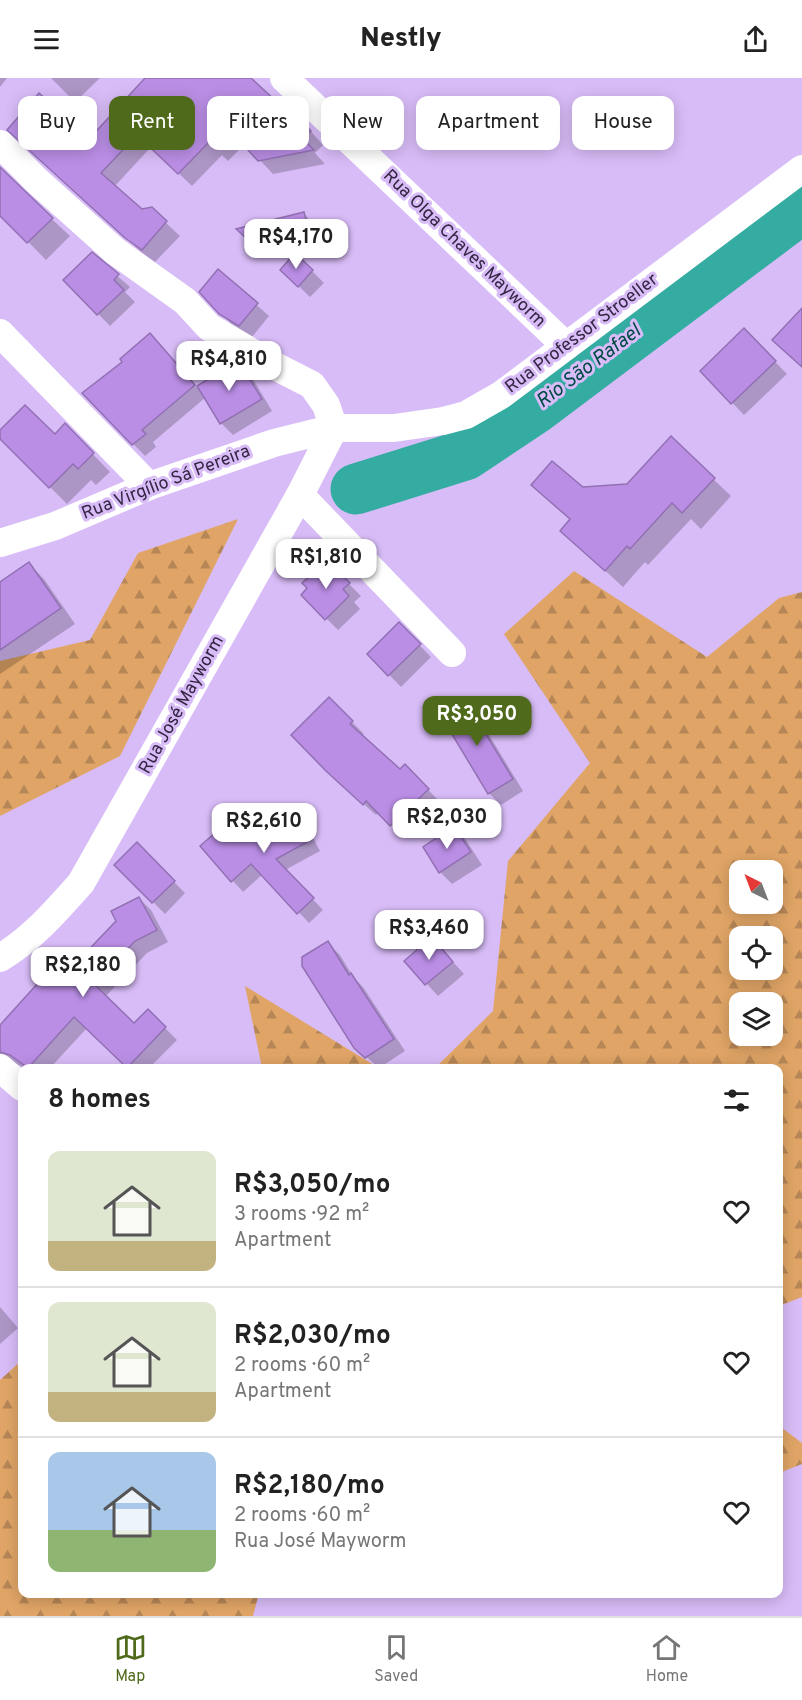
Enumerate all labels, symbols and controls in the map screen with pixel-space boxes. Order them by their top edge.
text: Nestly [360,22,442,56]
icon: menu [30,23,63,56]
icon: share [739,23,772,56]
chip: Buy [18,96,97,150]
chip: Rent [109,96,195,150]
chip: Filters [207,96,309,150]
chip: New [321,96,404,150]
chip: Apartment [416,96,560,150]
chip: House [572,96,674,150]
street label: Rua Olga Chaves Mayworm [378,165,550,333]
pin: R$4,170 [241,219,351,270]
text: R$4,170 [258,225,334,251]
street label: Rua Professor Stroeller [501,269,663,399]
water label: Rio São Rafael [531,319,647,415]
pin: R$4,810 [174,341,284,392]
text: R$4,810 [190,347,268,373]
street label: Rua Virgílio Sá Pereira [78,440,254,526]
pin: R$1,810 [271,539,381,590]
text: R$1,810 [290,545,362,571]
street label: Rua José Mayworm [134,632,230,778]
pin: R$3,050 [422,696,532,747]
text: R$3,050 [437,702,517,728]
pin: R$2,030 [392,799,502,850]
pin: R$2,610 [209,803,319,854]
text: R$2,030 [406,805,488,831]
text: R$2,610 [226,809,302,835]
north arrow [729,860,783,914]
map controls [729,860,783,1046]
pin: R$3,460 [374,910,484,961]
text: R$3,460 [389,916,469,942]
button: locate [729,926,783,980]
pin: R$2,180 [28,947,138,998]
text: R$2,180 [45,953,121,979]
button: layers [729,992,783,1046]
text: 8 homes [48,1084,151,1117]
icon: filters [720,1084,753,1117]
text: R$3,050/mo [234,1169,390,1202]
icon: home [96,1175,168,1247]
icon: heart [720,1195,753,1228]
text: 3 rooms · 92 m² [234,1202,369,1228]
text: Apartment [234,1228,332,1254]
text: R$2,030/mo [234,1320,391,1353]
icon: home [96,1326,168,1398]
icon: heart [720,1346,753,1379]
text: 2 rooms · 60 m² [234,1353,370,1379]
text: Apartment [234,1379,332,1405]
text: R$2,180/mo [234,1470,385,1503]
icon: home [96,1476,168,1548]
icon: heart [720,1496,753,1529]
text: 2 rooms · 60 m² [234,1503,370,1529]
text: Rua José Mayworm [234,1529,406,1555]
tab: Map [114,1631,147,1687]
tab: Saved [374,1631,418,1687]
tab: Home [646,1631,688,1687]

